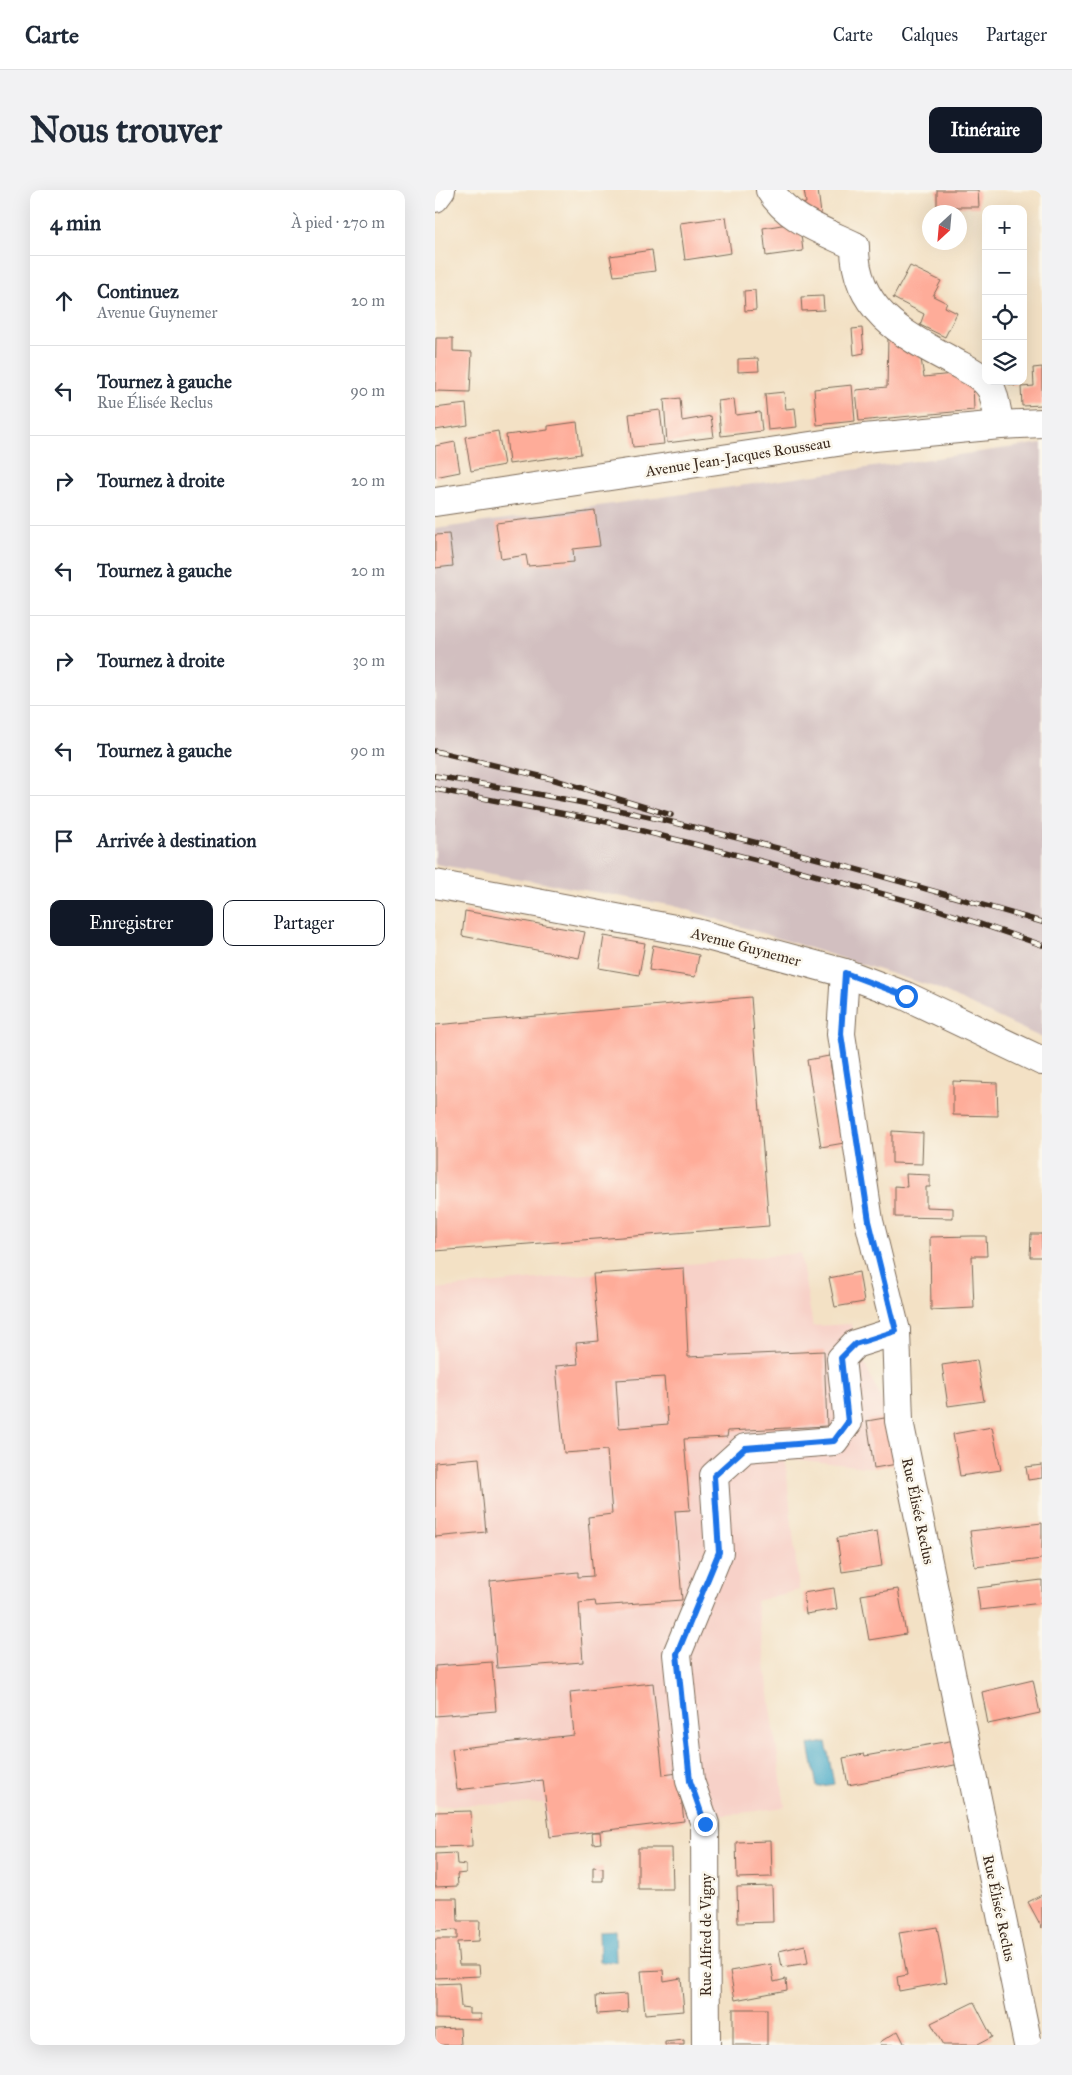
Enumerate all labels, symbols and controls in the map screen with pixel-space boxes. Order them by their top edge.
text: Carte [25,20,79,50]
text: Carte [833,24,873,46]
text: Calques [901,24,958,46]
text: Partager [986,24,1047,46]
button: Itinéraire [929,107,1042,153]
text: Nous trouver [30,109,222,152]
north arrow [922,205,967,250]
map controls [982,205,1027,385]
button: + [982,205,1027,250]
text: 4 min [50,210,101,236]
text: À pied · 270 m [291,213,385,232]
button: − [982,250,1027,295]
text: Continuez [97,280,179,303]
icon: ahead [50,287,78,315]
text: 20 m [351,291,385,310]
button: locate [982,295,1027,340]
text: Avenue Guynemer [97,303,217,322]
button: layers [982,340,1027,385]
text: Tournez à gauche [97,370,232,393]
icon: left [50,377,78,405]
text: 90 m [350,381,385,400]
text: Rue Élisée Reclus [97,393,213,412]
street label: Avenue Jean-Jacques Rousseau [643,433,832,482]
icon: right [50,467,78,495]
text: Tournez à droite [97,469,225,492]
text: 20 m [351,471,385,490]
icon: left [50,557,78,585]
text: Tournez à gauche [97,559,232,582]
text: 20 m [351,561,385,580]
icon: right [50,647,78,675]
text: Tournez à droite [97,649,225,672]
text: 30 m [352,651,385,670]
icon: left [50,737,78,765]
text: Tournez à gauche [97,739,232,762]
text: 90 m [350,741,385,760]
icon: arrive [50,827,78,855]
text: Arrivée à destination [97,829,256,852]
button: Enregistrer [50,900,213,946]
button: Partager [223,900,385,946]
street label: Avenue Guynemer [688,923,803,970]
route start [895,985,918,1008]
street label: Rue Élisée Reclus [898,1456,939,1566]
route end [694,1813,717,1836]
street label: Rue Élisée Reclus [979,1853,1020,1963]
street label: Rue Alfred de Vigny [697,1873,715,1997]

